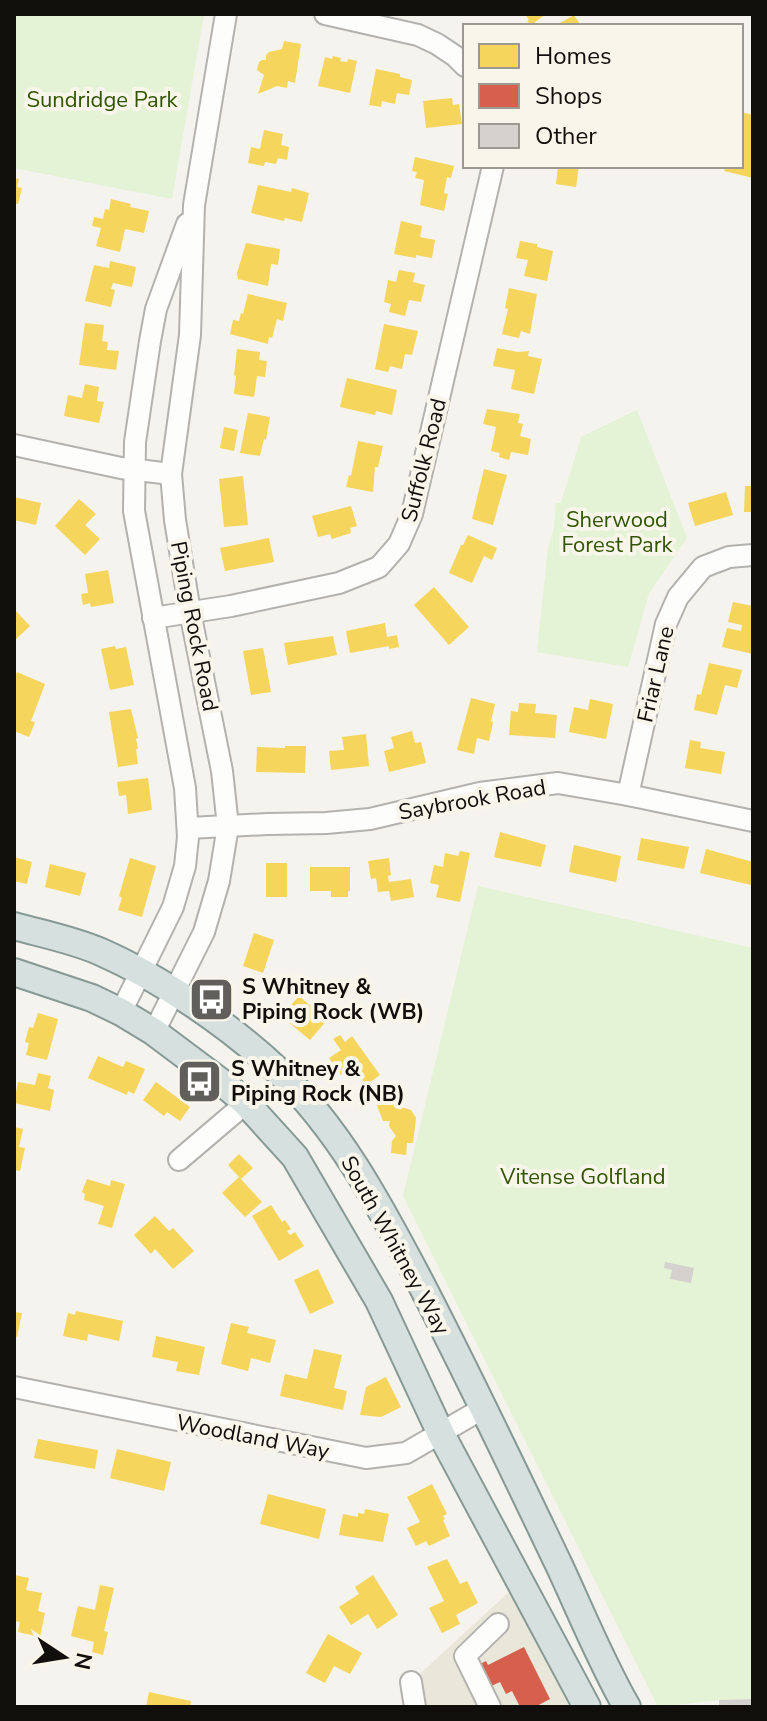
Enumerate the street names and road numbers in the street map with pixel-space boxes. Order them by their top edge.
street label: Suffolk Road [394,395,454,525]
street label: Piping Rock Road [163,539,225,714]
street label: Friar Lane [630,623,682,725]
street label: Saybrook Road [396,772,548,828]
street label: South Whitney Way [333,1151,457,1341]
street label: Woodland Way [174,1407,333,1467]

